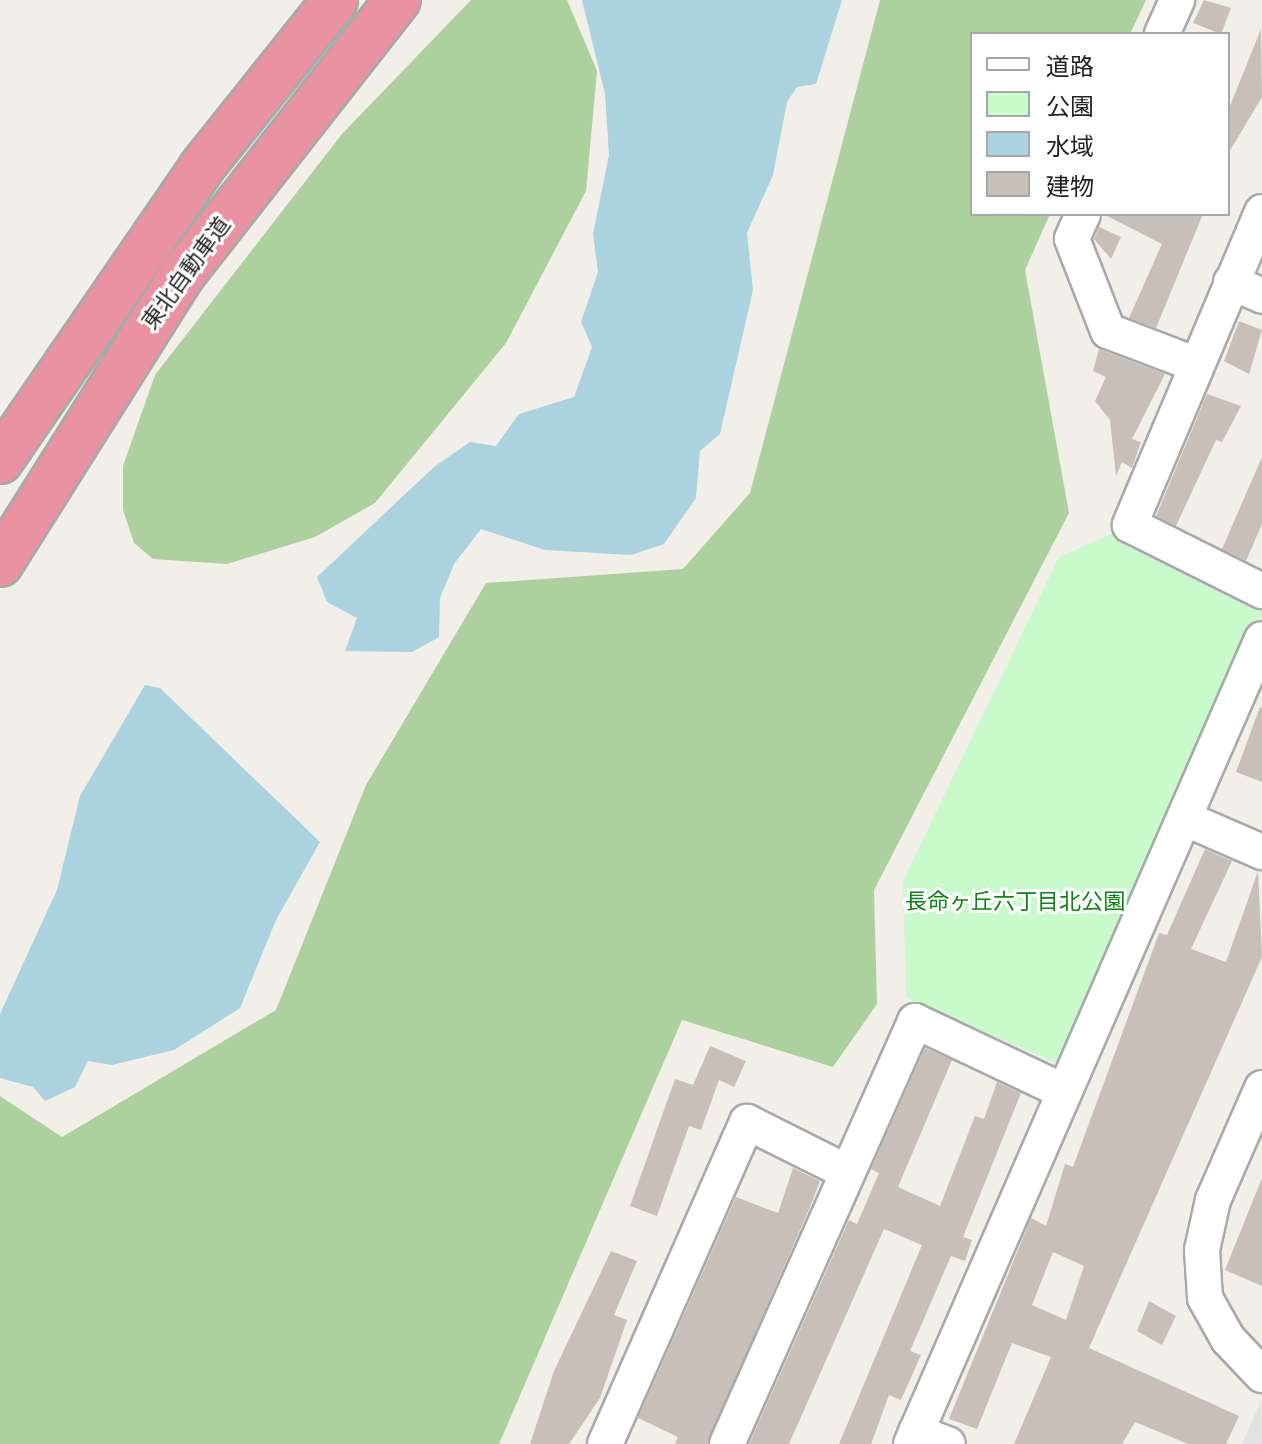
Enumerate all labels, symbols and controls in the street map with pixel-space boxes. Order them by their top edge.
legend [970,32,1230,216]
text: 道路 [1046,51,1094,82]
text: 公園 [1046,91,1094,122]
text: 水域 [1046,131,1094,162]
text: 建物 [1046,171,1094,202]
street label: 東北自動車道 [137,212,235,334]
park label: 長命ヶ丘六丁目北公園 [905,889,1125,915]

